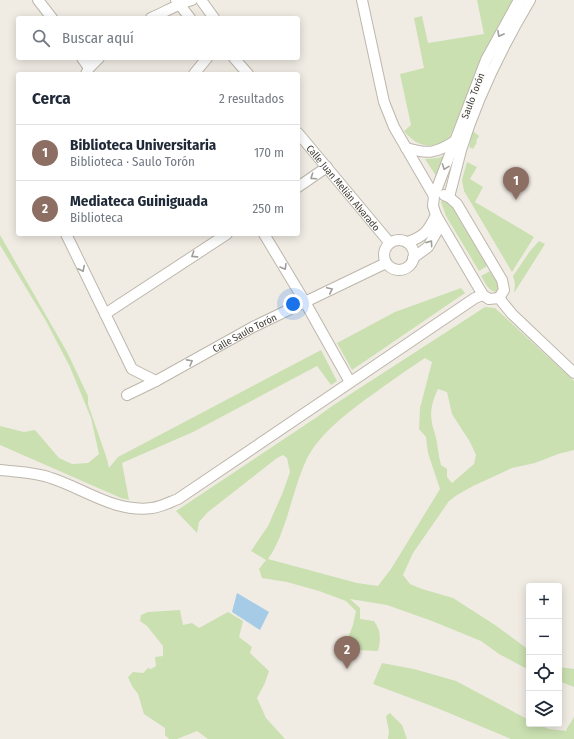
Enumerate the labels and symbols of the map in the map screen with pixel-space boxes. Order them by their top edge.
one-way arrow [497,30,504,37]
street label: Saulo Torón [459,71,488,121]
street label: Calle Juan Melián Alvarado [303,143,382,234]
one-way arrow [442,163,450,170]
pin: 1 [503,167,529,200]
one-way arrow [310,172,317,179]
one-way arrow [425,241,432,248]
one-way arrow [191,250,198,258]
one-way arrow [280,263,287,270]
one-way arrow [78,265,85,272]
one-way arrow [326,287,334,295]
your location [283,294,303,314]
street label: Calle Saulo Torón [211,312,279,355]
one-way arrow [186,360,193,367]
pin: 2 [334,636,360,669]

